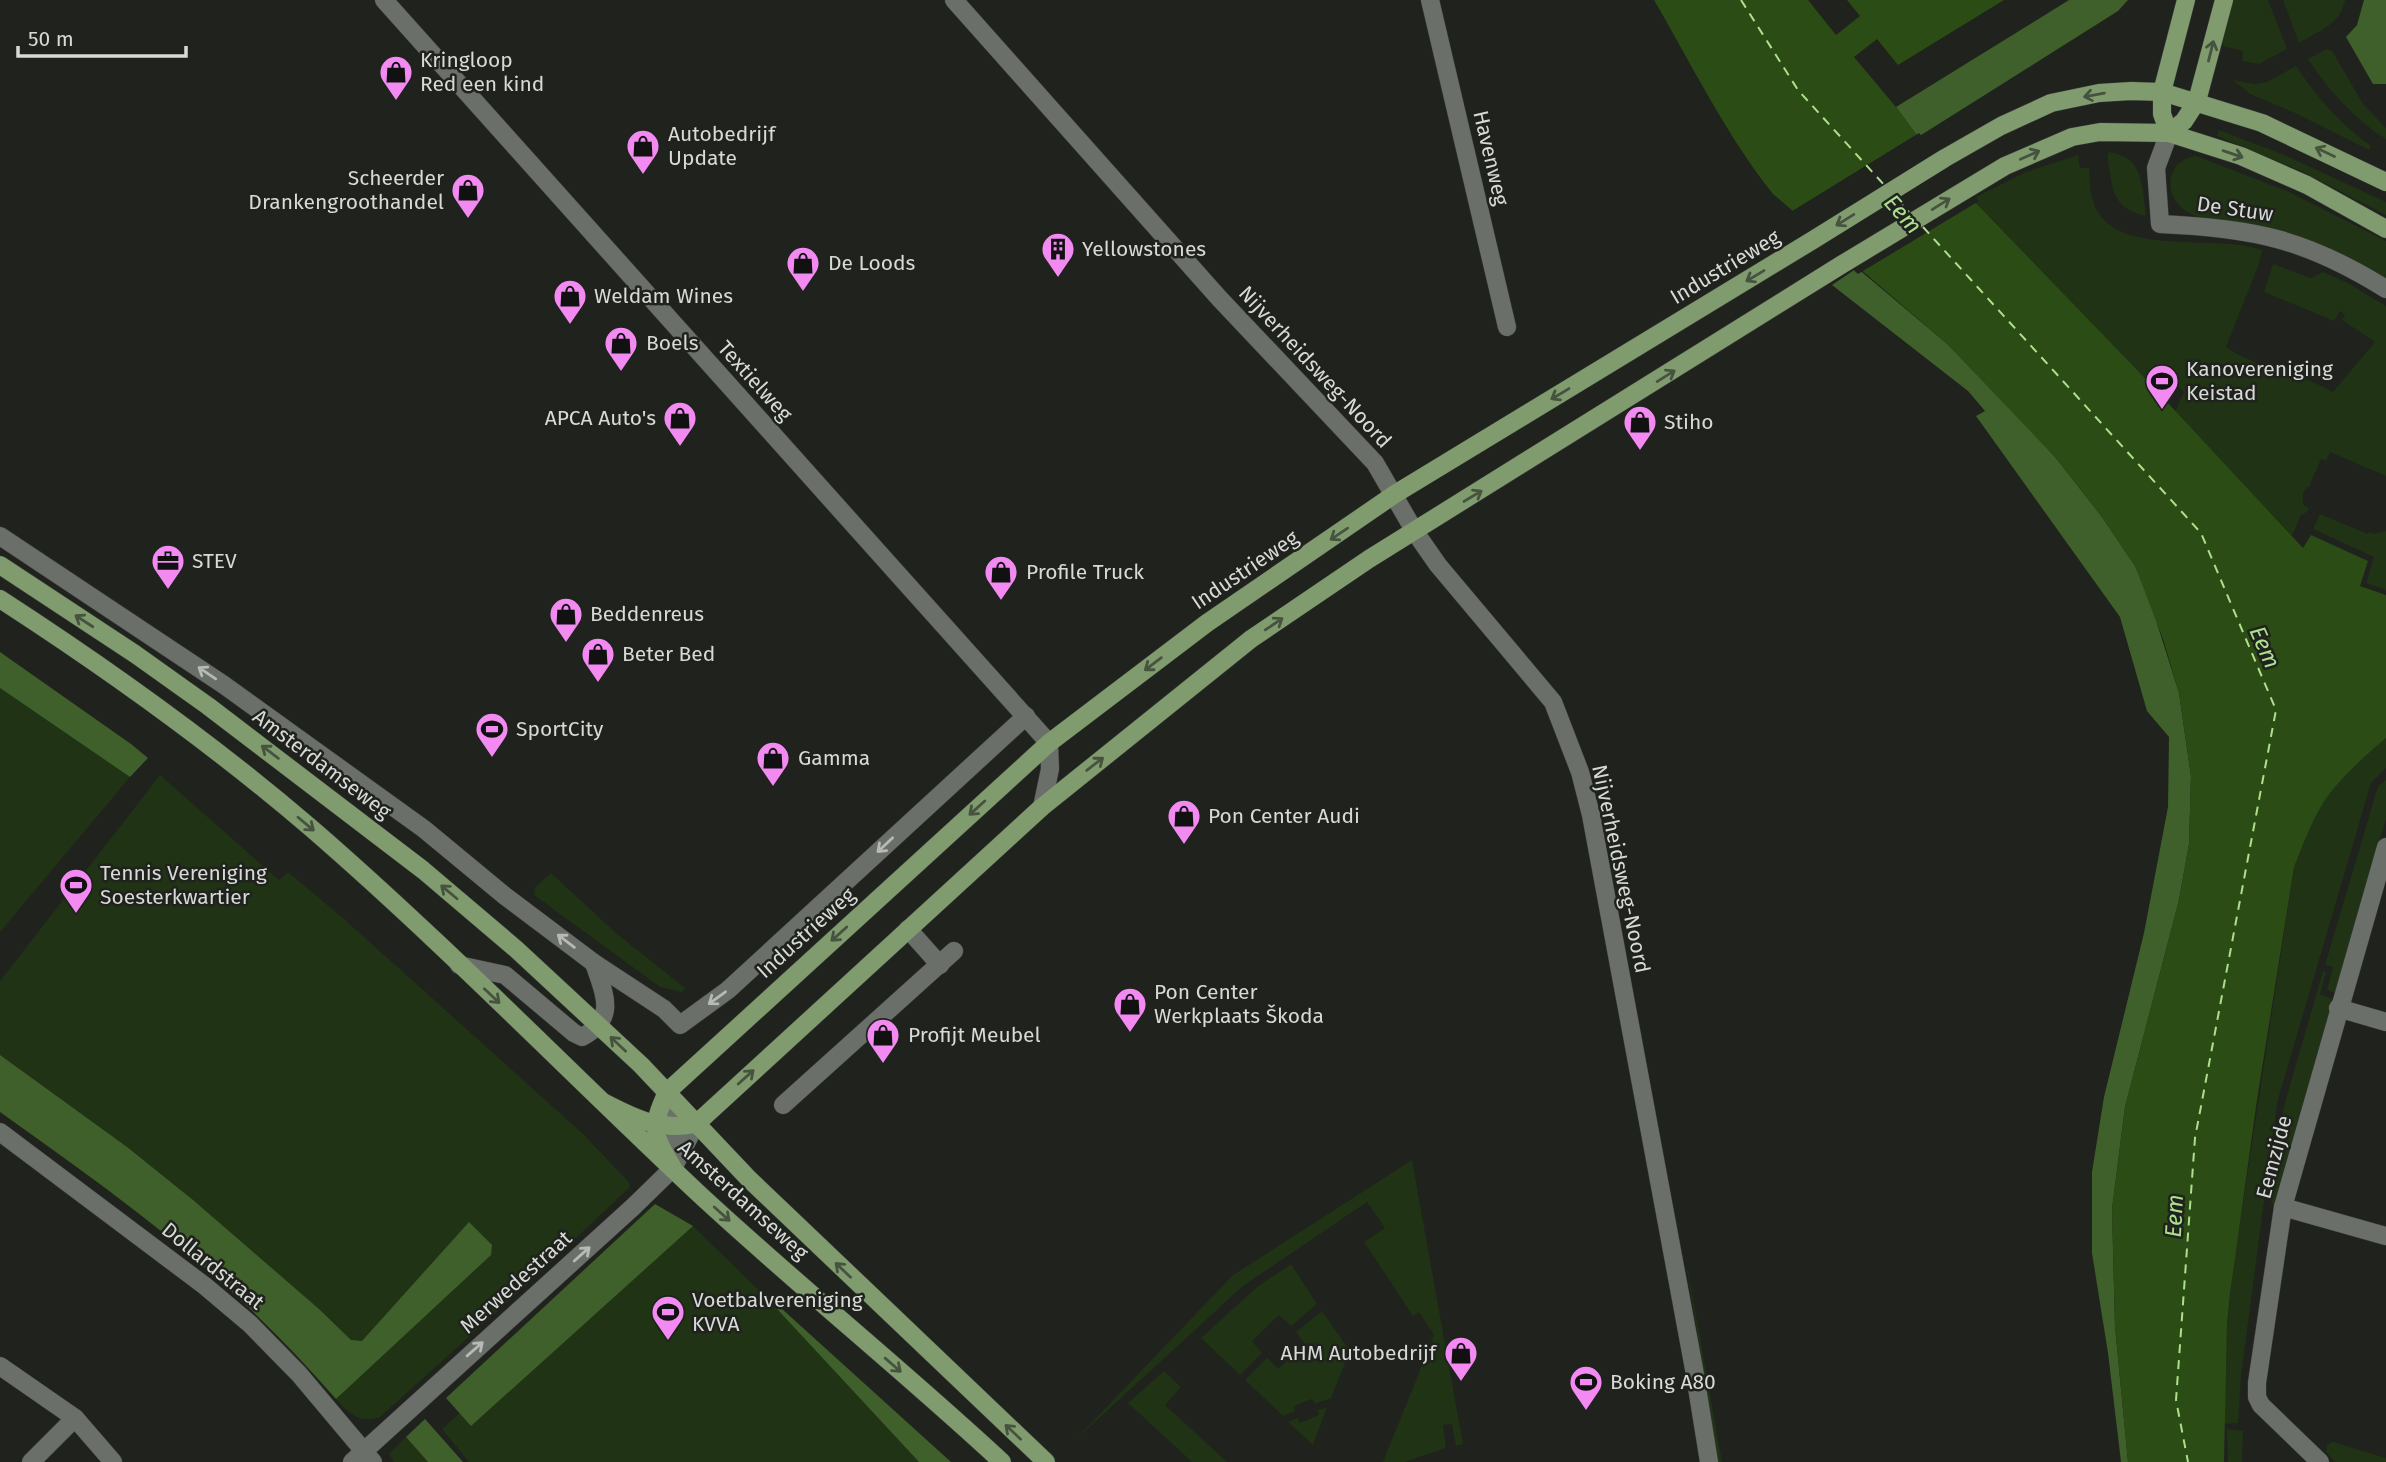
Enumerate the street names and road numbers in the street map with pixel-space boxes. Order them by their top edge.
street label: Havenweg [1467,108,1515,208]
street label: De Stuw [2195,191,2275,227]
street label: Industrieweg [1665,224,1785,310]
street label: Nijverheidsweg-Noord [1233,280,1397,454]
street label: Textielweg [712,335,798,427]
street label: Industrieweg [1187,525,1304,615]
street label: Amsterdamseweg [248,703,396,825]
street label: Nijverheidsweg-Noord [1586,762,1656,976]
street label: Industrieweg [751,882,861,984]
street label: Eemzijde [2250,1112,2298,1202]
street label: Amsterdamseweg [672,1135,814,1265]
street label: Dollardstraat [156,1217,270,1316]
street label: Merwedestraat [455,1225,578,1339]

